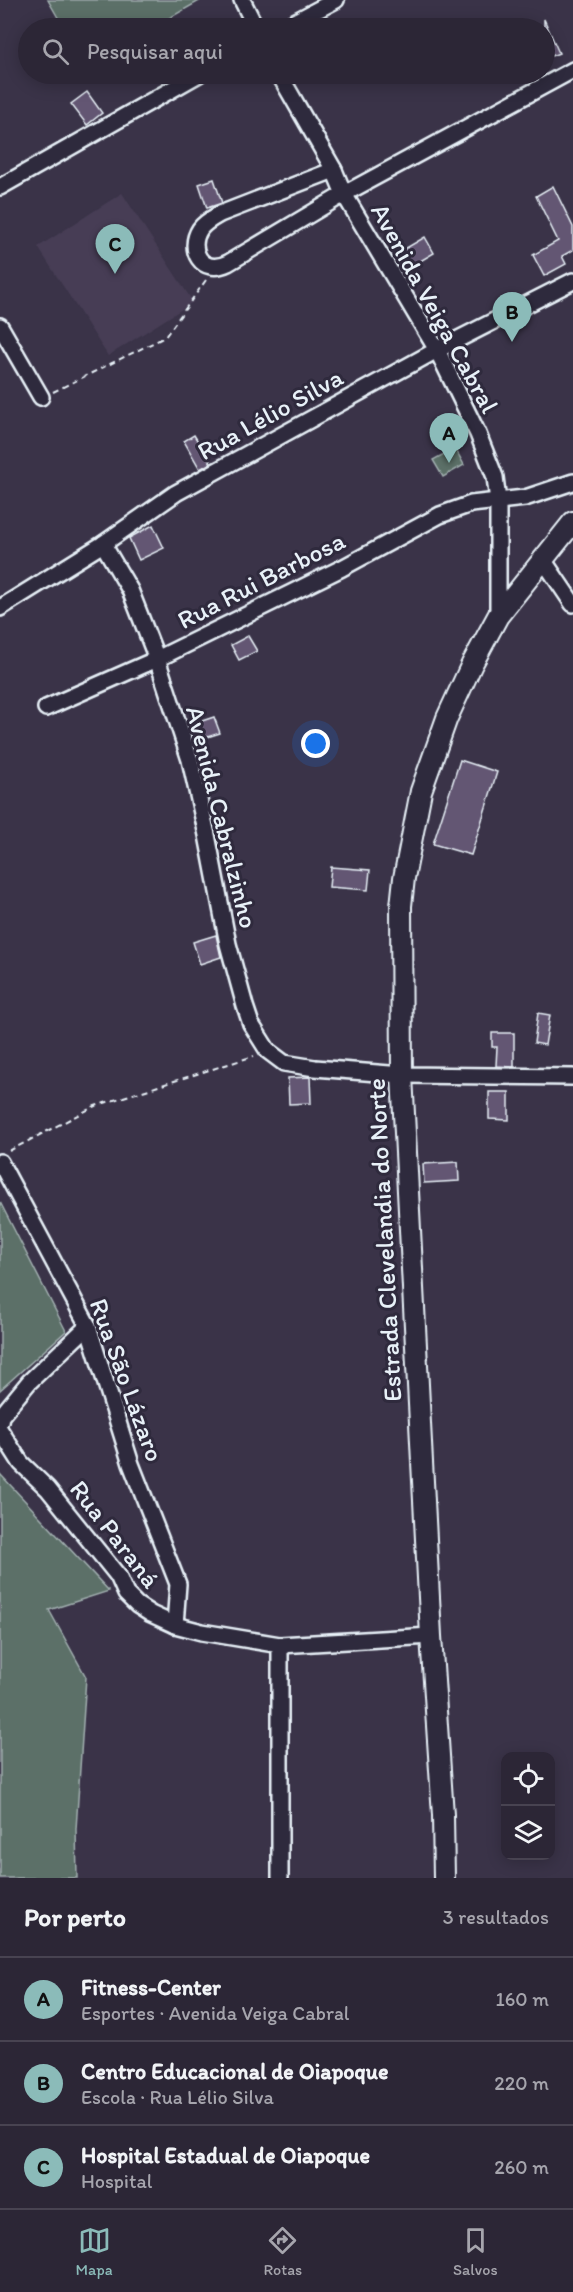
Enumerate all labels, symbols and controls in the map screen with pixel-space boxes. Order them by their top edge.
search box [18,18,555,84]
icon: search [39,35,72,68]
text: Pesquisar aqui [87,38,223,65]
street label: Avenida Veiga Cabral [364,197,506,419]
pin: C [96,224,134,274]
pin: B [492,292,532,342]
street label: Rua Lélio Silva [192,361,349,467]
pin: A [430,414,468,463]
street label: Rua Rui Barbosa [172,524,351,636]
street label: Avenida Cabralzinho [179,702,265,932]
your location [301,729,330,758]
street label: Estrada Clevelandia do Norte [360,1077,408,1403]
street label: Rua São Lázaro [83,1294,171,1466]
street label: Rua Paraná [63,1474,167,1595]
map controls [501,1752,555,1860]
button: locate [501,1752,555,1806]
button: layers [501,1806,555,1860]
text: Por perto [24,1901,126,1933]
text: 3 resultados [443,1905,549,1929]
text: Fitness-Center [81,1974,221,2001]
text: A [37,1987,50,2011]
text: 160 m [496,1987,549,2011]
text: Esportes · Avenida Veiga Cabral [81,2001,349,2025]
text: Centro Educacional de Oiapoque [81,2058,389,2085]
text: B [37,2071,50,2095]
text: 220 m [494,2071,549,2095]
text: Escola · Rua Lélio Silva [81,2085,274,2109]
text: Hospital Estadual de Oiapoque [81,2142,370,2169]
text: C [37,2155,50,2179]
text: 260 m [494,2155,549,2179]
text: Hospital [81,2169,153,2193]
tab: Mapa [75,2224,113,2279]
tab: Rotas [263,2224,302,2279]
tab: Salvos [453,2224,498,2279]

